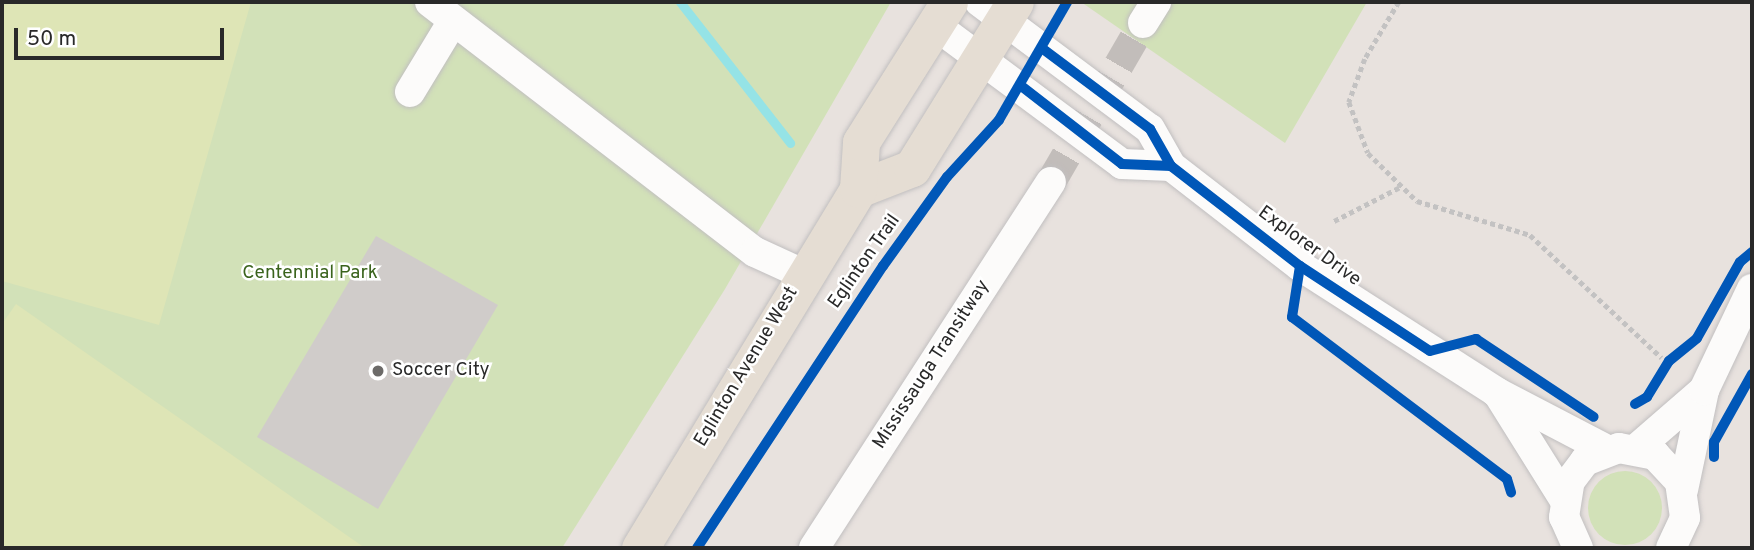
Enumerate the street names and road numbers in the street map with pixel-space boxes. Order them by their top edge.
street label: Explorer Drive [1253,202,1365,292]
street label: Eglinton Trail [824,210,906,314]
street label: Mississauga Transitway [869,276,995,454]
street label: Eglinton Avenue West [690,282,804,452]

